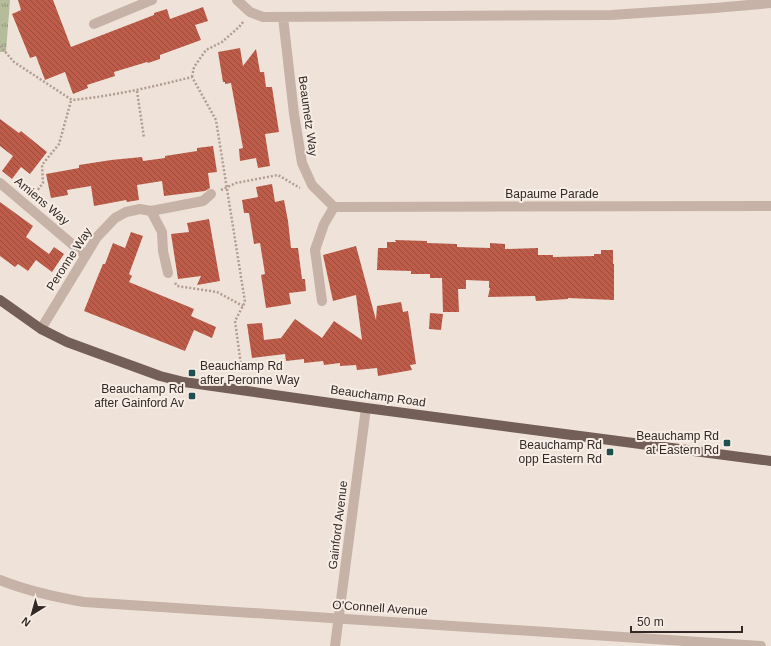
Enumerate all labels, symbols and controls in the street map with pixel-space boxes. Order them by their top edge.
street label: Beaumetz Way [295,75,321,157]
street label: Amiens Way [12,174,72,228]
street label: Bapaume Parade [505,187,599,201]
street label: Peronne Way [43,225,95,293]
place label: Beauchamp Rd after Peronne Way [200,359,300,387]
marker: Beauchamp Rd after Peronne Way [187,368,197,378]
place label: Beauchamp Rd after Gainford Av [94,382,184,410]
street label: Beauchamp Road [329,382,427,410]
marker: Beauchamp Rd after Gainford Av [187,391,197,401]
place label: Beauchamp Rd at Eastern Rd [636,429,719,457]
place label: Beauchamp Rd opp Eastern Rd [519,438,602,466]
marker: Beauchamp Rd at Eastern Rd [722,438,732,448]
marker: Beauchamp Rd opp Eastern Rd [605,447,615,457]
street label: Gainford Avenue [326,480,350,570]
north arrow [12,594,52,634]
street label: O'Connell Avenue [332,598,428,618]
scale bar [631,608,742,634]
text: N [19,615,33,629]
text: 50 m [637,615,664,629]

